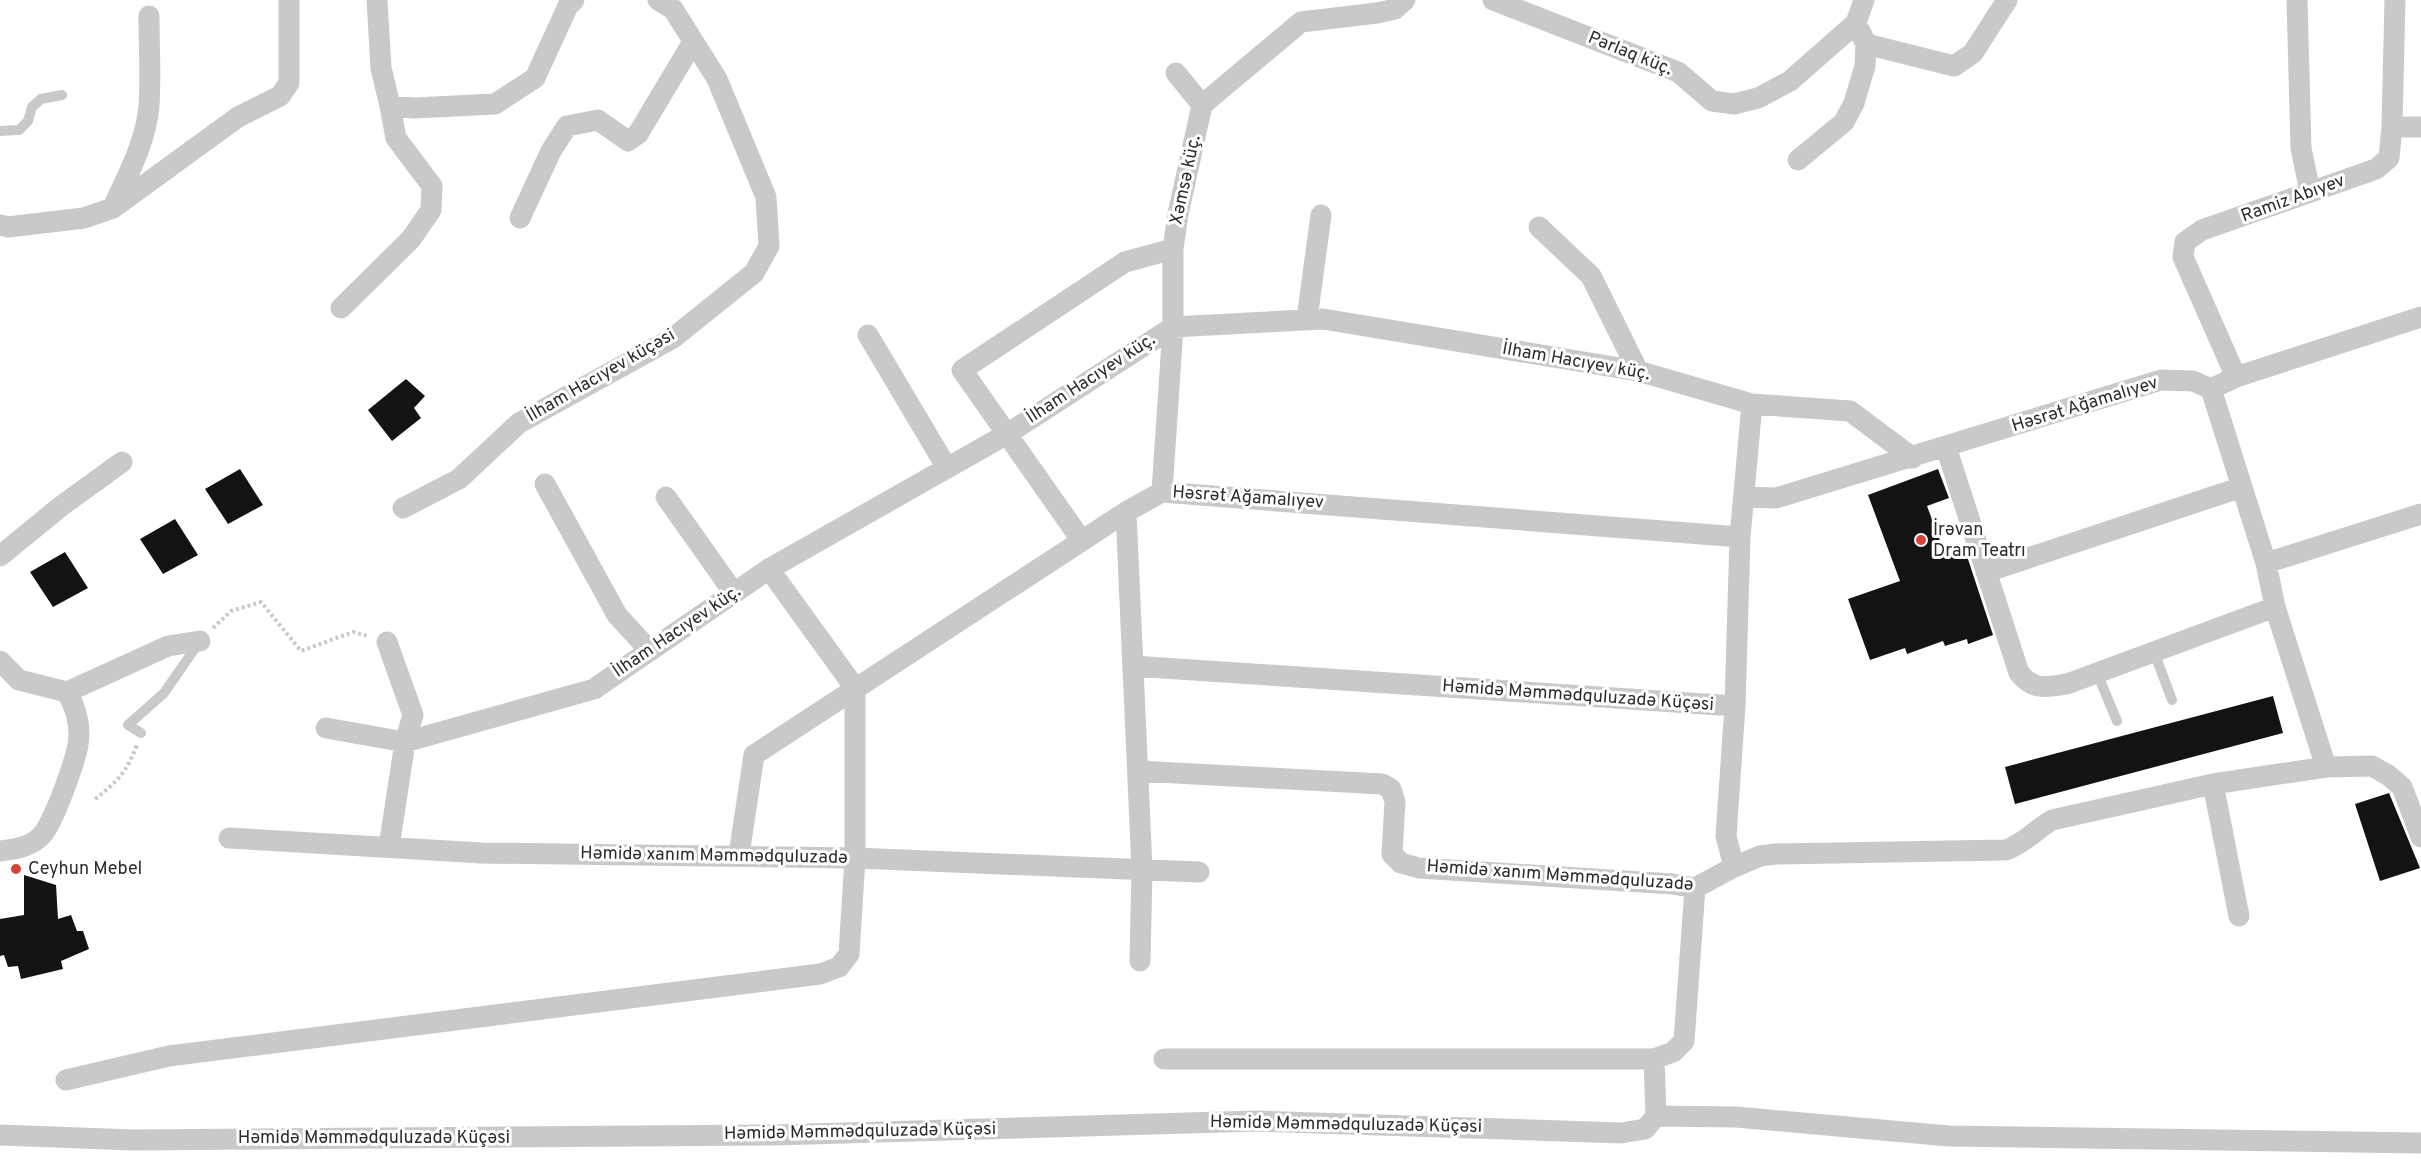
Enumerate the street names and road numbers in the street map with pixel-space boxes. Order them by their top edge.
street label: Parlaq küç. [1584,27,1676,81]
street label: Xəmsə küç. [1165,133,1207,227]
street label: Ramiz Abıyev [2238,170,2348,228]
street label: İlham Hacıyev küçəsi [521,322,680,428]
street label: İlham Hacıyev küç. [1021,327,1160,429]
street label: İlham Hacıyev küç. [1500,336,1652,386]
street label: Həsrət Ağamalıyev [2009,372,2161,438]
street label: Həsrət Ağamalıyev [1171,481,1325,515]
street label: İlham Hacıyev küç. [607,579,746,683]
street label: Həmidə Məmmədquluzadə Küçəsi [1441,675,1715,717]
street label: Həmidə xanım Məmmədquluzadə [580,842,848,870]
street label: Həmidə xanım Məmmədquluzadə [1426,855,1694,897]
street label: Həmidə Məmmədquluzadə Küçəsi [1210,1111,1482,1139]
street label: Həmidə Məmmədquluzadə Küçəsi [724,1118,996,1146]
street label: Həmidə Məmmədquluzadə Küçəsi [238,1127,510,1150]

